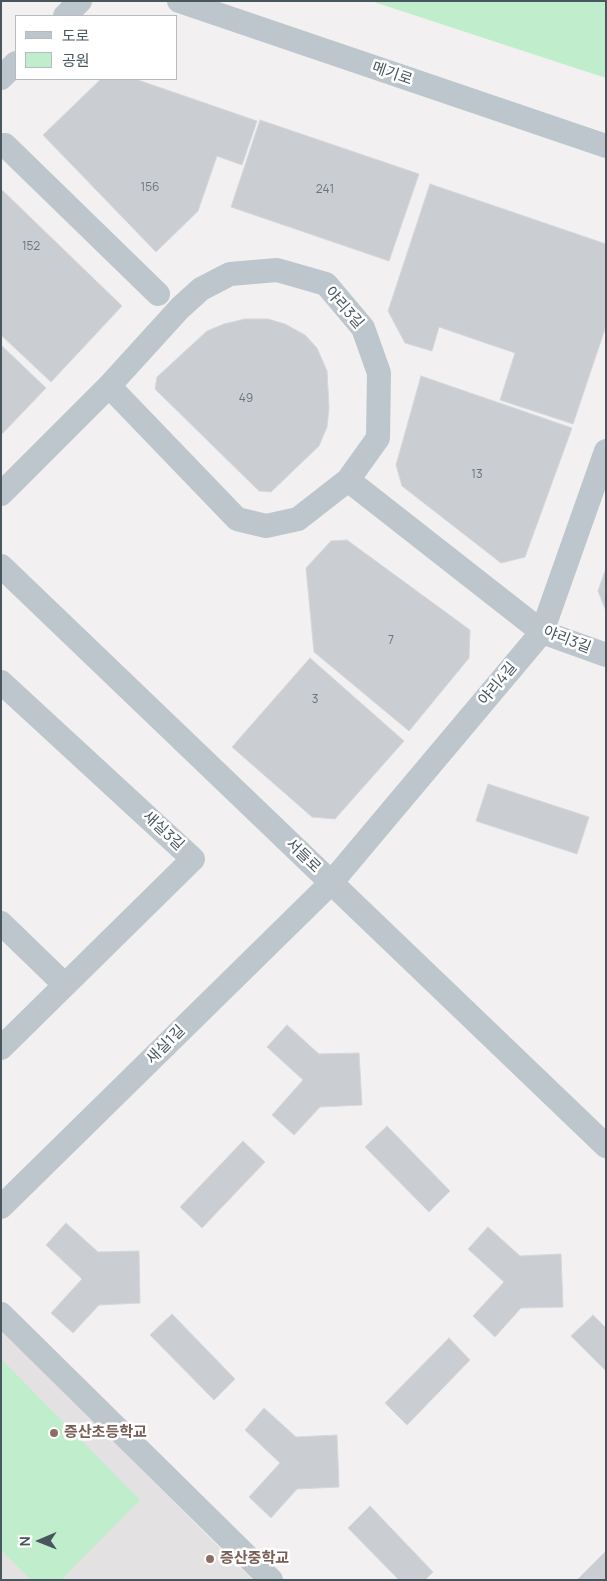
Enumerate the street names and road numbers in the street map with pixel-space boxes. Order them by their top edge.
street label: 메기로 [369,59,415,89]
street label: 야리3길 [321,283,367,333]
street label: 야리3길 [541,623,593,657]
street label: 야리4길 [475,659,521,709]
street label: 새실3길 [139,807,187,855]
street label: 서들로 [282,835,324,877]
street label: 새실1길 [143,1022,189,1068]

